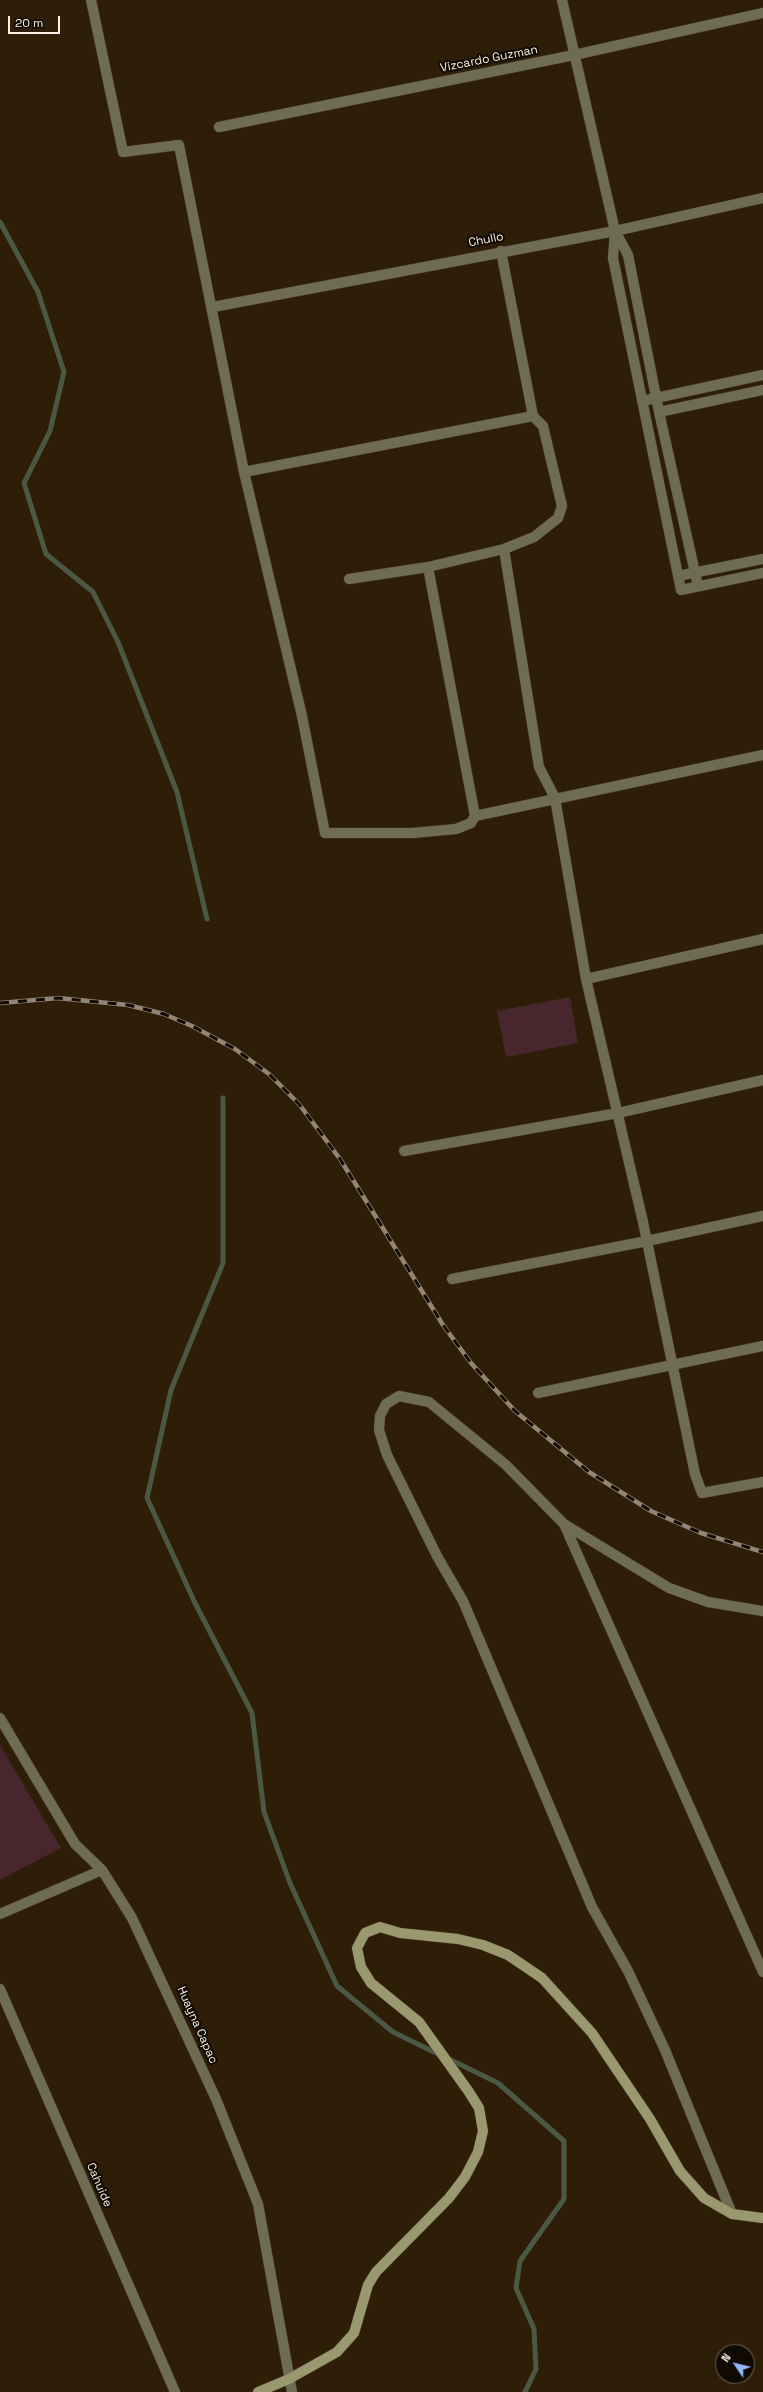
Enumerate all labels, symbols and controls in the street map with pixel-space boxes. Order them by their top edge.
scale bar [10,8,62,34]
text: 20 m [15,15,43,31]
street label: Vizcardo Guzman [439,42,539,76]
street label: Chullo [467,230,505,250]
street label: Huayna Capac [174,1984,220,2066]
street label: Cahuide [83,2161,115,2209]
north arrow [715,2344,755,2384]
text: N [718,2351,734,2365]

